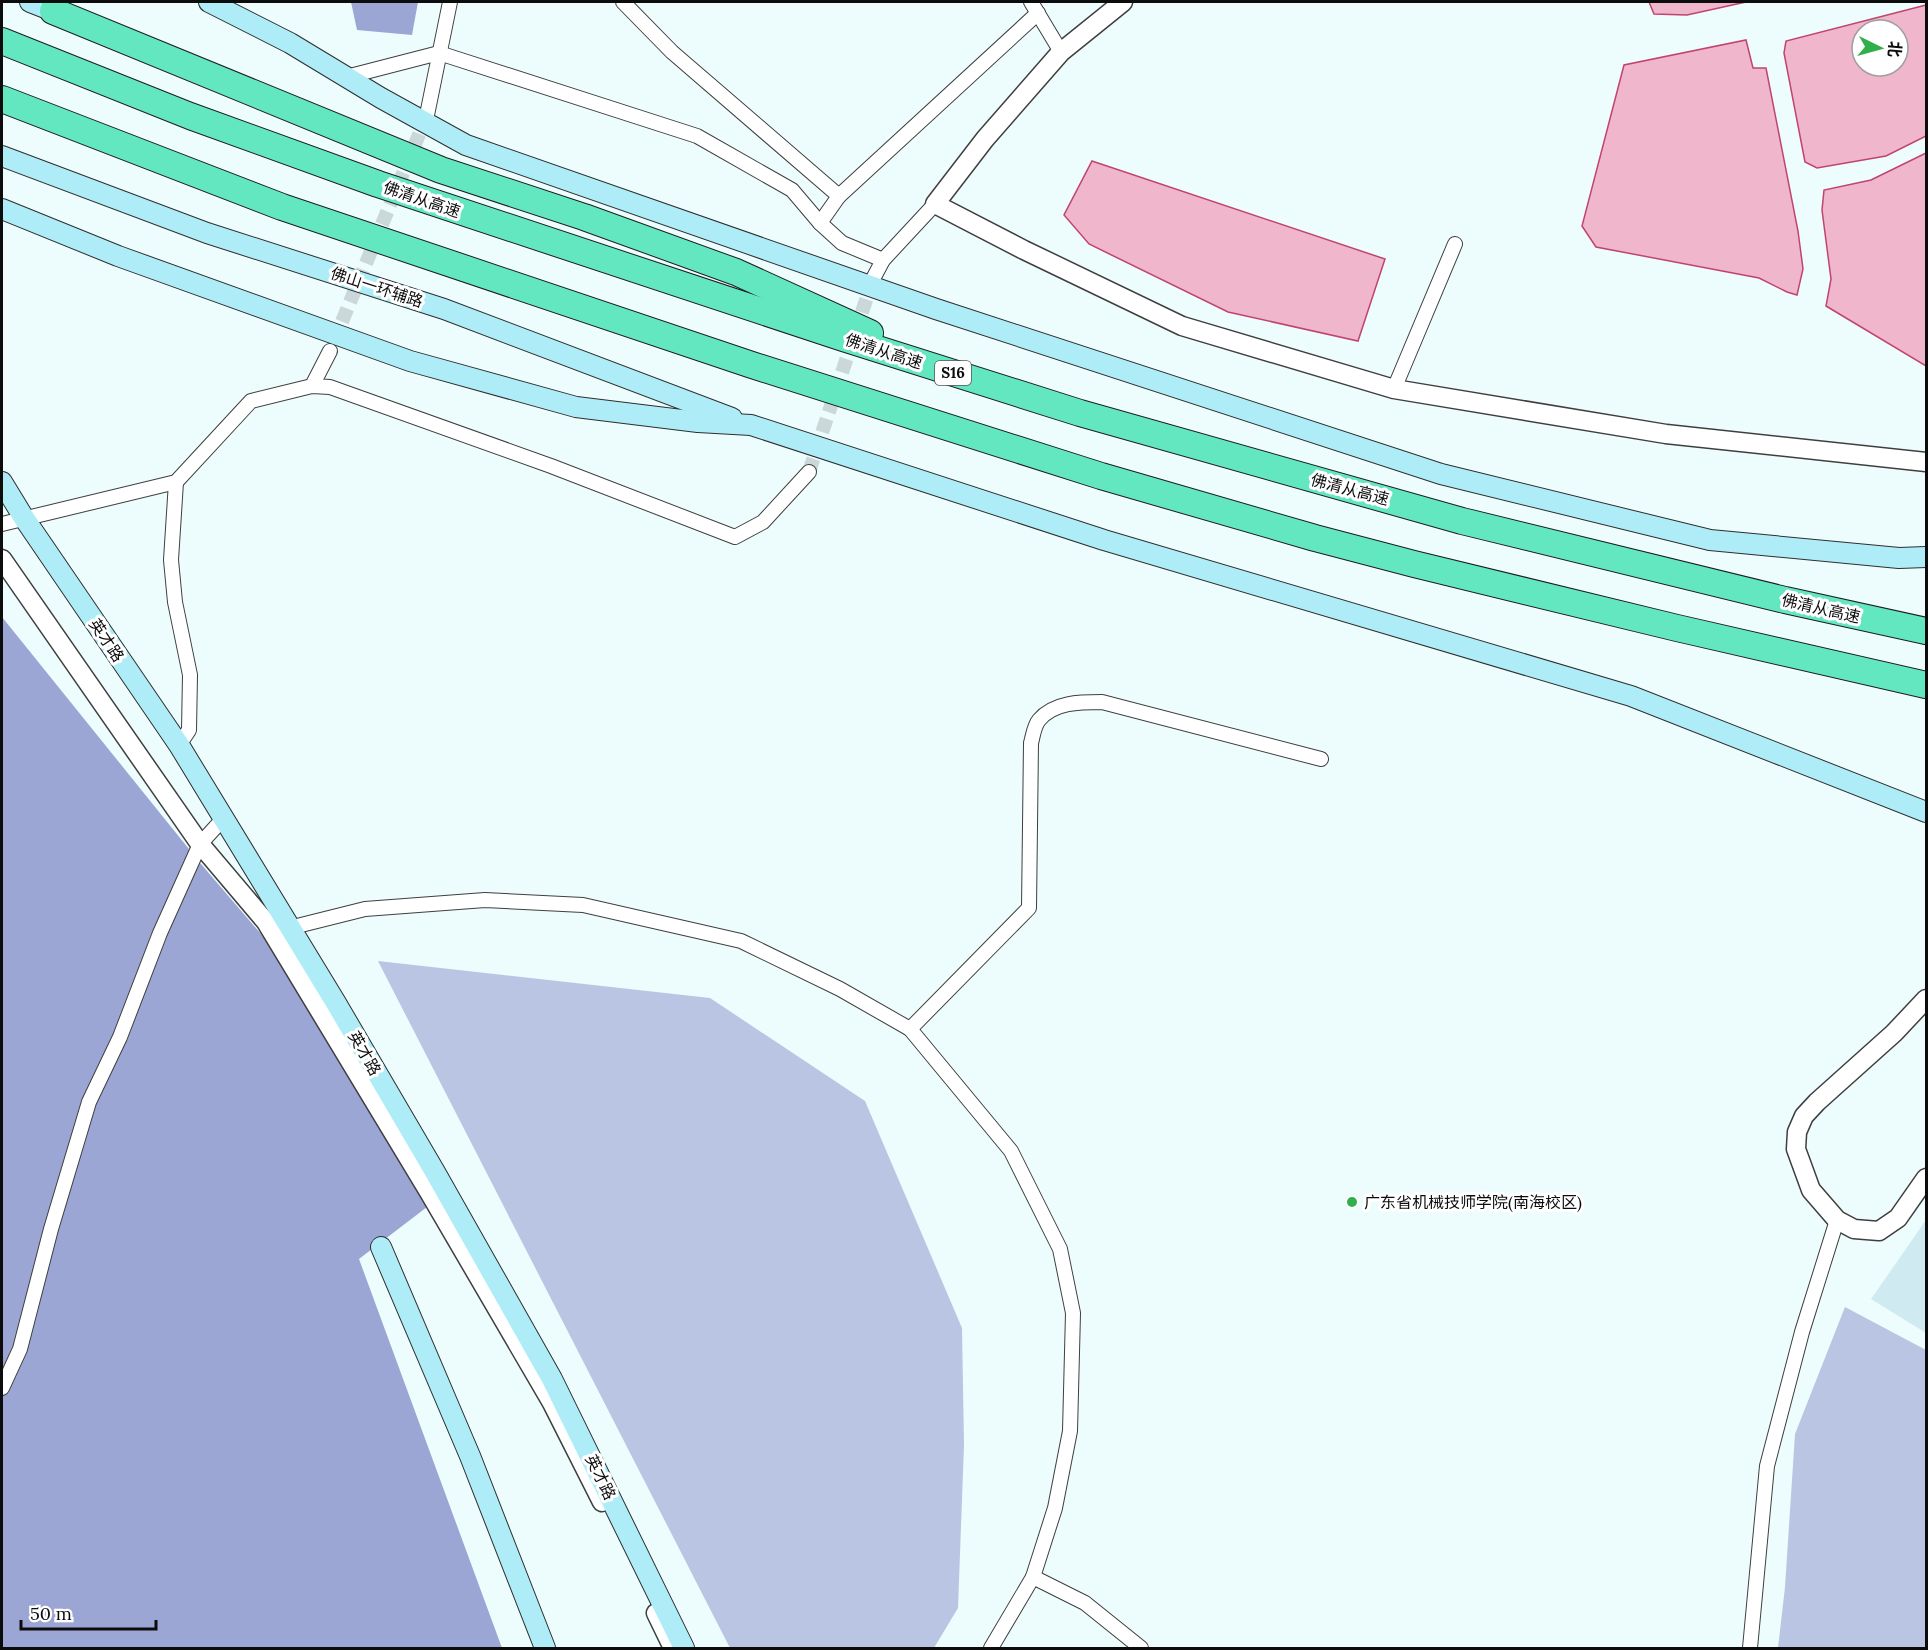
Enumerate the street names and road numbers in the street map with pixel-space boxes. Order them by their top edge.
street label: 佛清从高速 [381,177,463,221]
street label: 佛山一环辅路 [328,263,426,311]
street label: 佛清从高速 [843,329,925,373]
road number: S16 [935,361,971,385]
street label: 佛清从高速 [1309,469,1391,509]
street label: 佛清从高速 [1780,589,1862,627]
street label: 英才路 [85,615,129,665]
street label: 英才路 [344,1027,386,1079]
street label: 英才路 [581,1451,621,1503]

